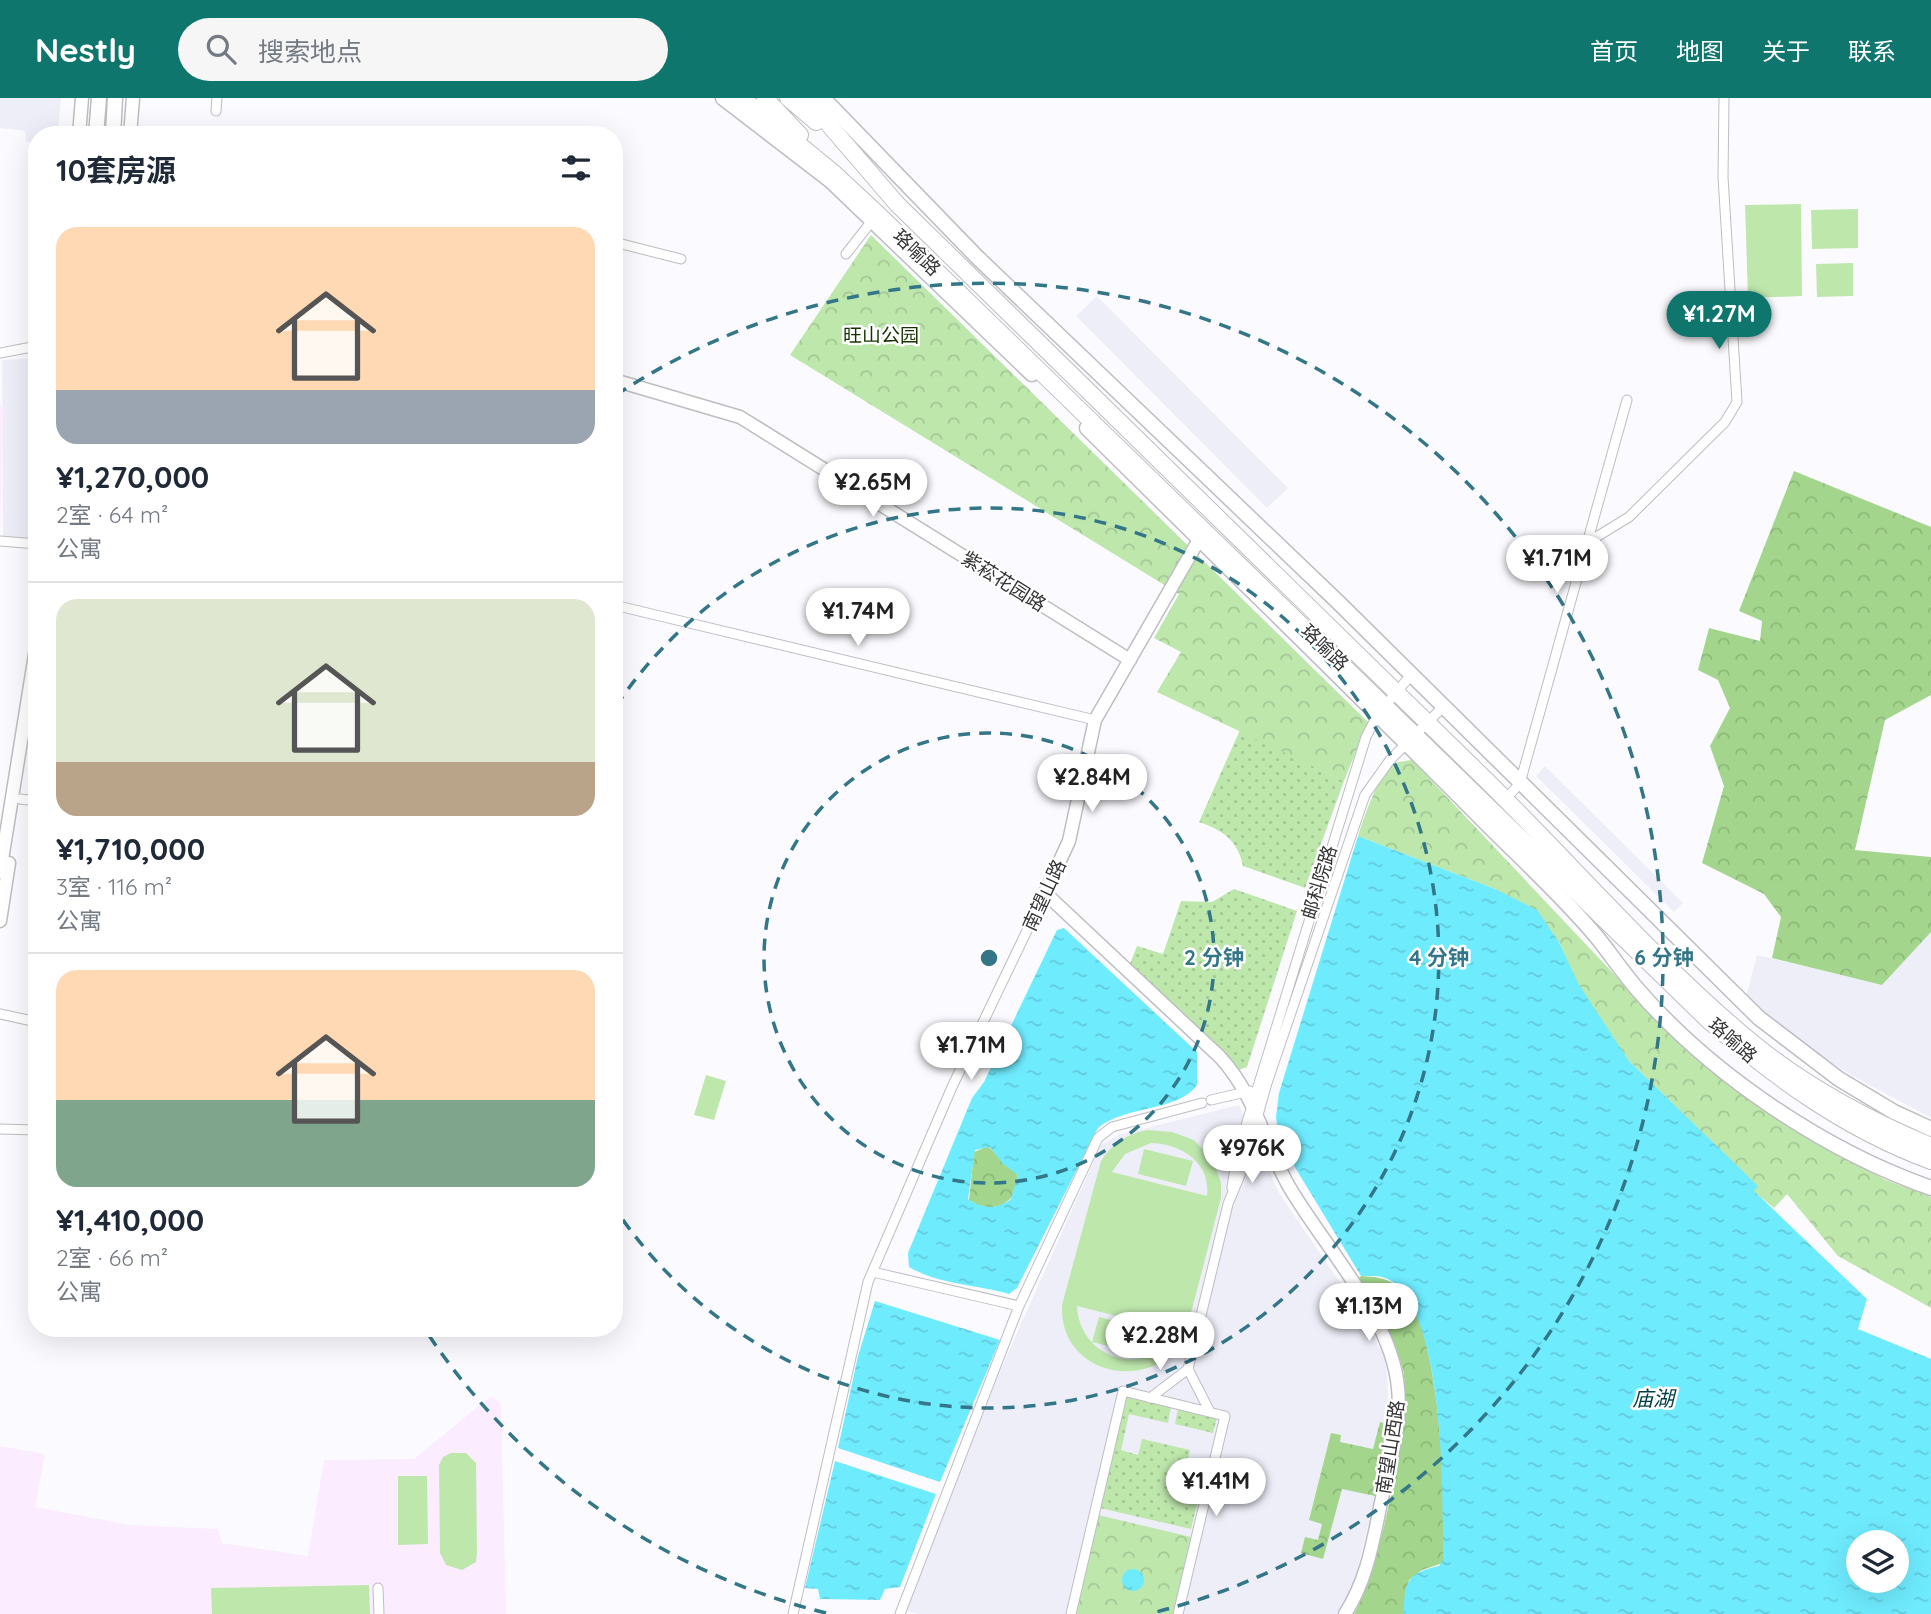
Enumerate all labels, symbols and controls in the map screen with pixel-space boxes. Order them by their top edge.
search box [178,18,668,81]
text: Nestly [35,29,136,70]
icon: search [202,30,240,68]
text: 搜索地点 [258,35,362,68]
text: 首页 [1590,36,1638,66]
text: 地图 [1676,36,1724,66]
text: 关于 [1762,36,1810,66]
text: 联系 [1848,36,1896,66]
icon: filters [557,149,595,187]
text: 10套房源 [56,151,176,189]
street label: 珞喻路 [888,224,946,280]
icon: home [263,273,389,399]
pin: ¥1.27M [1662,292,1776,351]
text: ¥1.27M [1683,299,1755,328]
park label: 旺山公园 [843,323,919,347]
text: ¥1,270,000 [56,458,209,496]
pin: ¥2.65M [816,460,930,519]
text: ¥2.65M [834,467,912,496]
text: 2室 · 64 m² [56,500,168,529]
text: 公寓 [56,534,102,563]
pin: ¥1.71M [1500,536,1614,595]
text: ¥1.71M [1522,543,1592,572]
street label: 紫菘花园路 [957,546,1051,616]
pin: ¥1.74M [801,588,915,648]
text: ¥1.74M [822,596,894,625]
street label: 珞喻路 [1296,619,1354,675]
icon: home [263,645,389,771]
pin: ¥2.84M [1035,754,1149,814]
text: ¥2.84M [1053,762,1131,791]
text: ¥1,710,000 [56,830,205,868]
street label: 邮科院路 [1296,842,1342,922]
street label: 南望山路 [1017,855,1071,935]
text: 3室 · 116 m² [56,872,172,901]
text: 公寓 [56,906,102,935]
text: 2 分钟 [1184,944,1244,970]
text: 4 分钟 [1409,944,1469,970]
text: 6 分钟 [1634,944,1694,970]
centre of rings [977,946,1001,970]
street label: 珞喻路 [1704,1012,1762,1068]
icon: home [263,1016,389,1142]
pin: ¥1.71M [914,1023,1028,1082]
text: ¥1.71M [936,1030,1006,1059]
pin: ¥976K [1203,1126,1301,1185]
text: ¥976K [1219,1133,1285,1162]
text: ¥1,410,000 [56,1201,204,1239]
text: 2室 · 66 m² [56,1243,168,1272]
text: 公寓 [56,1277,102,1306]
pin: ¥1.13M [1312,1284,1426,1343]
text: ¥1.13M [1335,1291,1403,1320]
pin: ¥2.28M [1103,1312,1217,1372]
text: ¥2.28M [1121,1320,1199,1349]
water label: 庙湖 [1632,1385,1677,1411]
street label: 南望山西路 [1371,1398,1409,1496]
pin: ¥1.41M [1159,1458,1273,1518]
text: ¥1.41M [1182,1466,1250,1495]
map controls [1846,1530,1909,1593]
button: layers [1846,1530,1909,1593]

